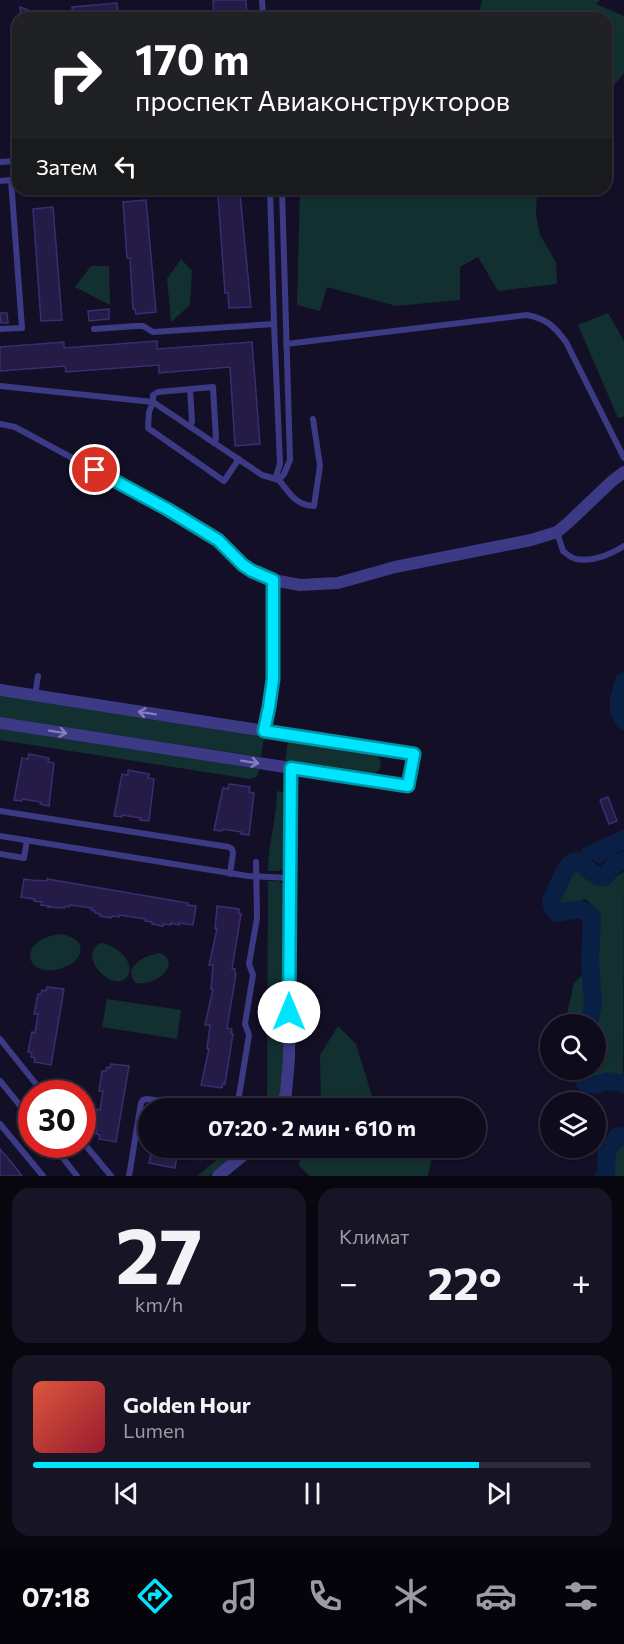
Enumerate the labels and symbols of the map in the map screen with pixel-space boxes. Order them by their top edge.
pin [69,444,120,495]
one-way arrow [138,707,158,718]
one-way arrow [47,727,67,738]
one-way arrow [240,757,260,768]
position arrow [257,980,321,1044]
speed limit sign: 30 [18,1080,96,1158]

